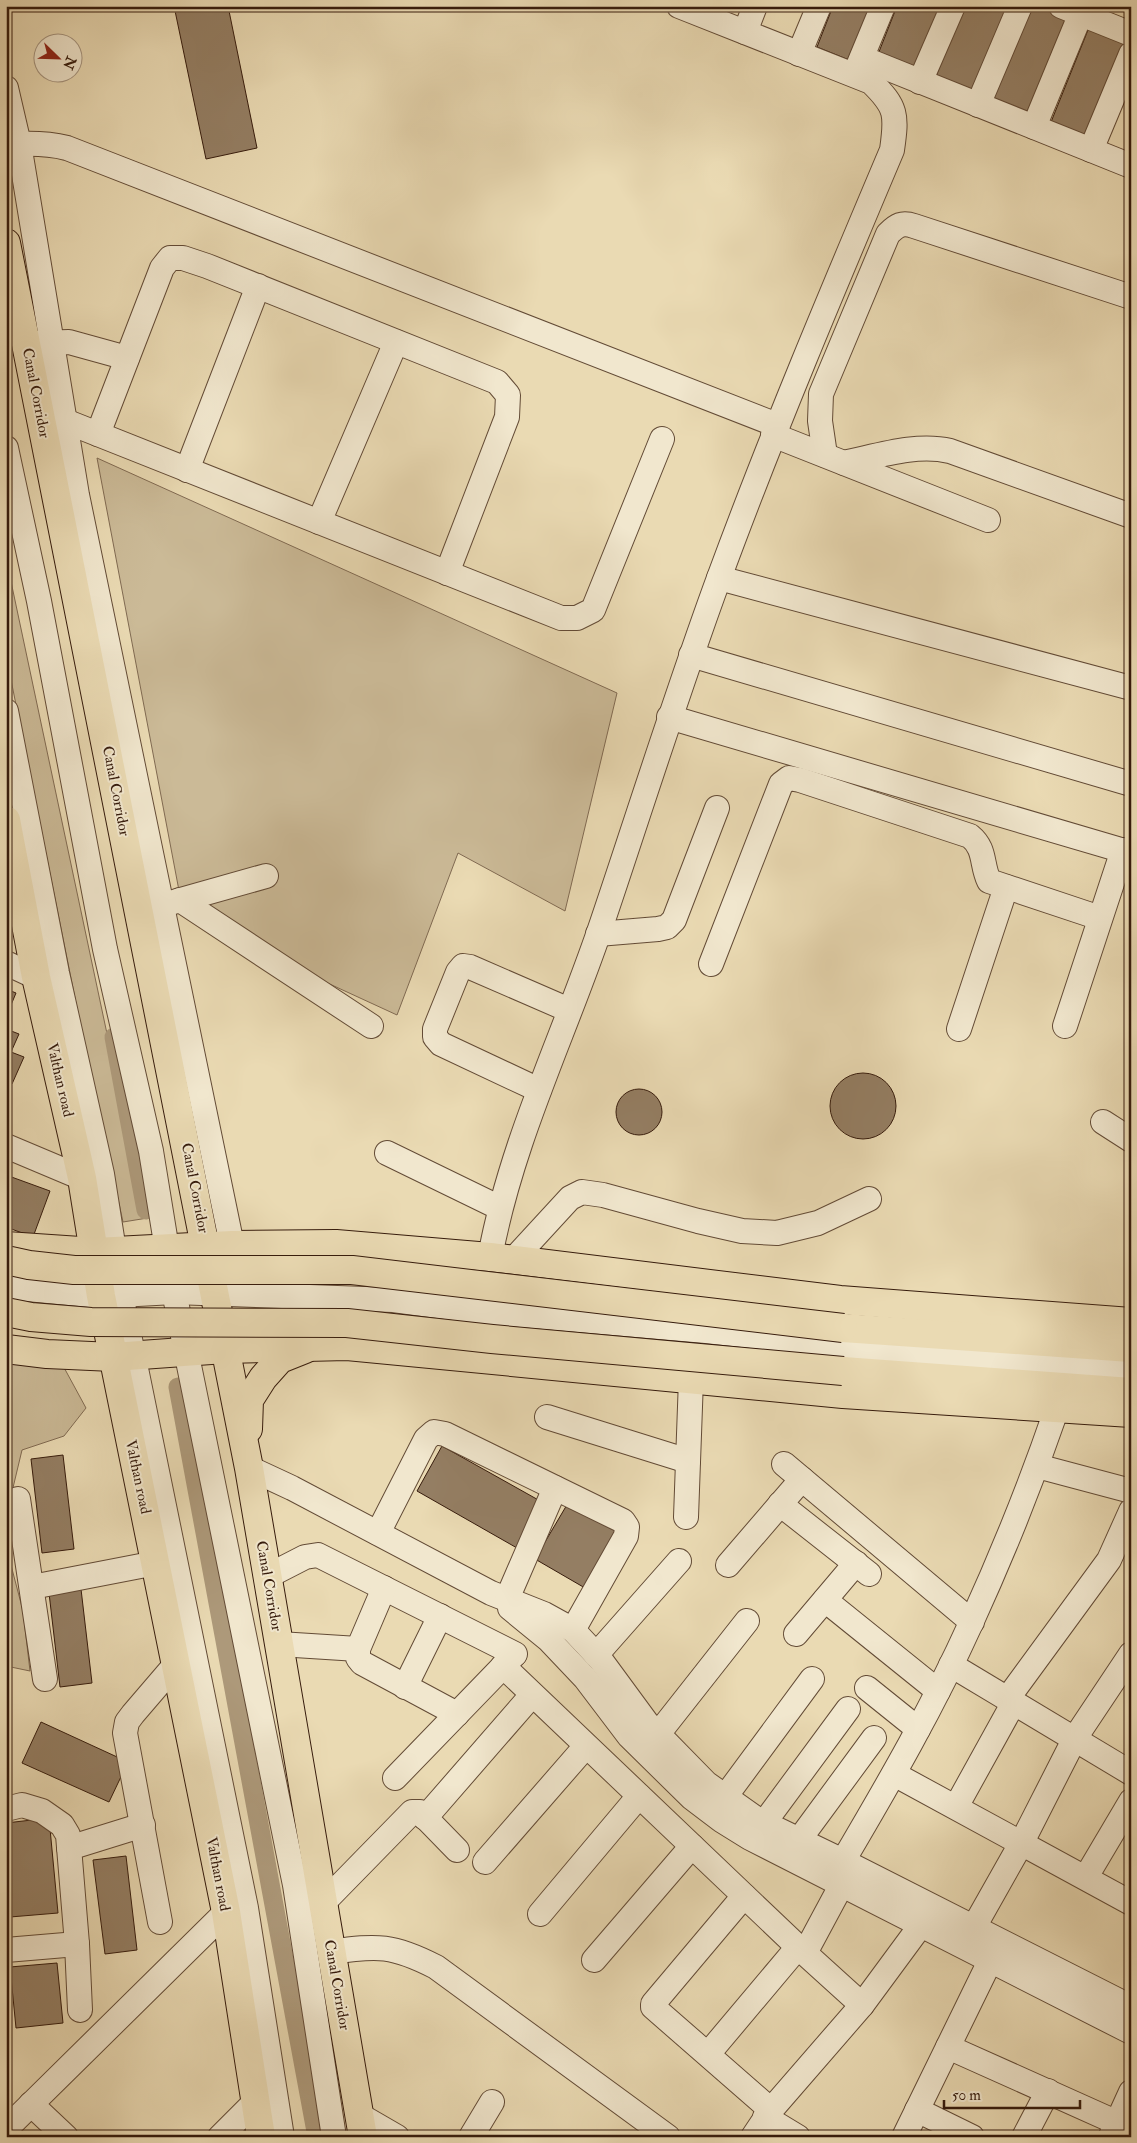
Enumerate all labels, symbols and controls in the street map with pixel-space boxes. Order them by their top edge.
north arrow [32,32,82,82]
text: N [59,53,80,72]
street label: Canal Corridor [18,346,54,440]
street label: Canal Corridor [98,744,134,838]
street label: Valthan road [42,1041,78,1119]
street label: Canal Corridor [177,1141,213,1235]
street label: Valthan road [121,1438,155,1516]
street label: Canal Corridor [252,1539,286,1633]
street label: Valthan road [201,1835,235,1913]
street label: Canal Corridor [320,1938,354,2032]
scale bar [944,2078,1081,2110]
text: 50 m [952,2086,981,2105]

